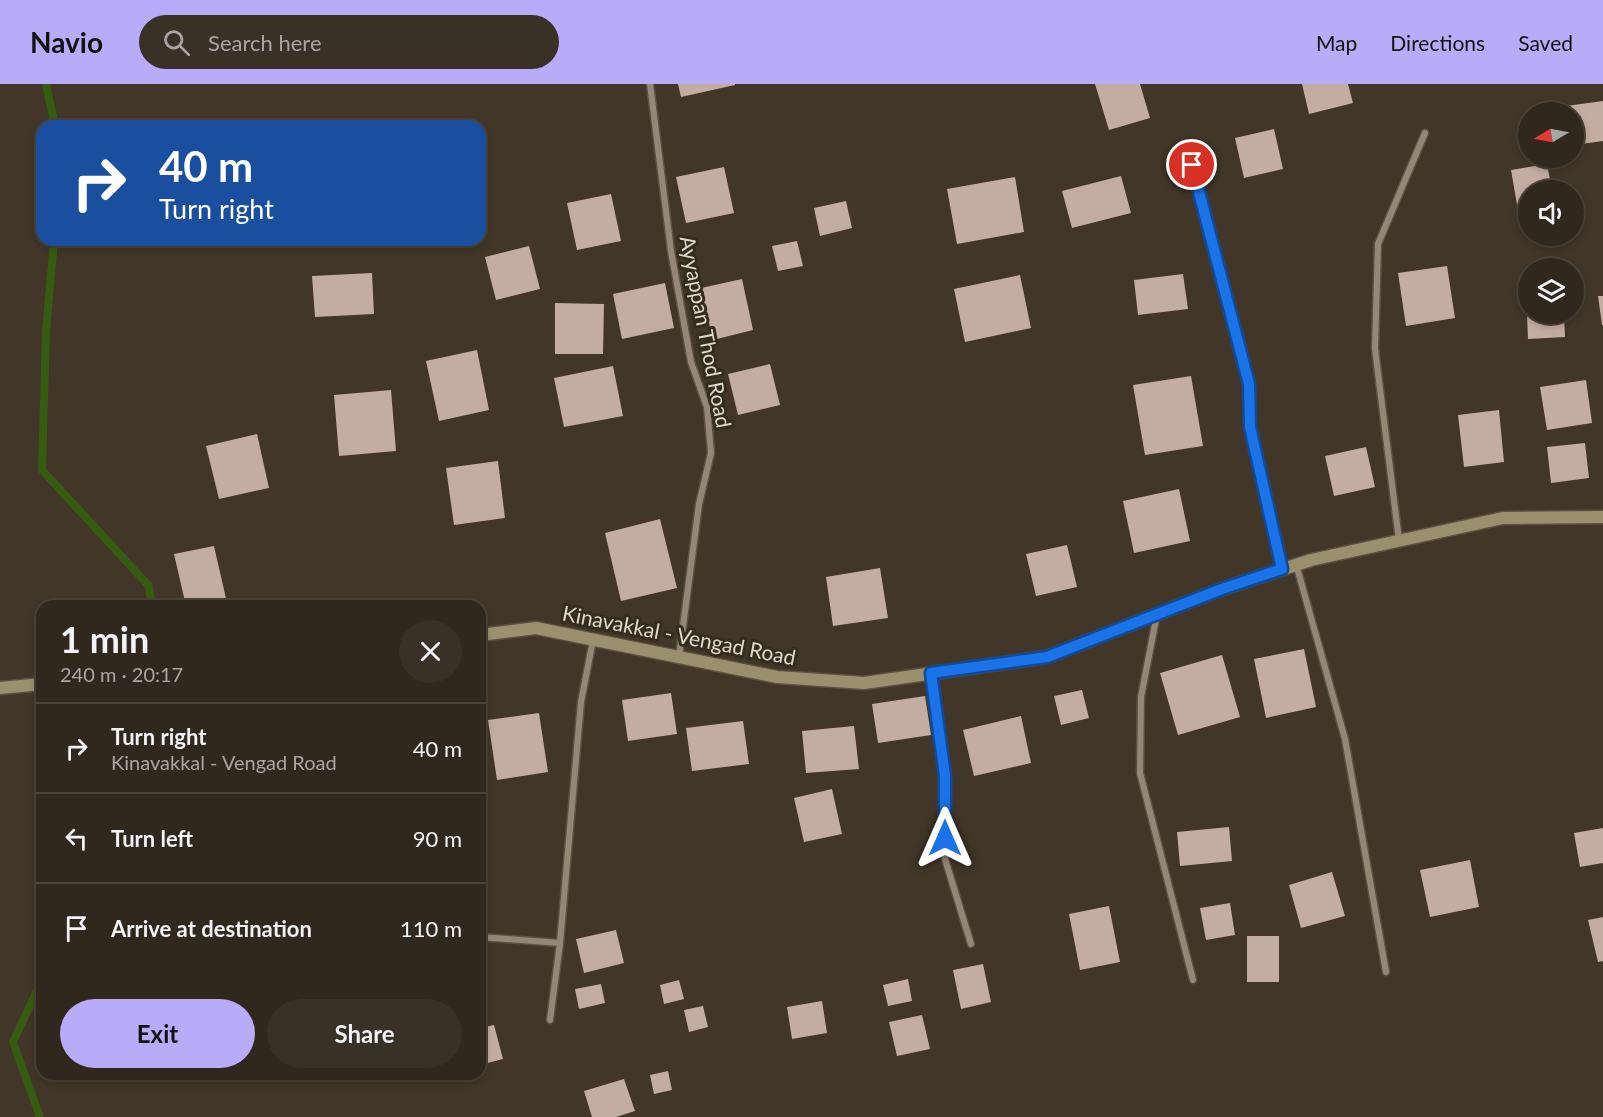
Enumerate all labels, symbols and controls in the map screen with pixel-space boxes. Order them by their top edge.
search box [139,15,559,69]
text: Navio [30,25,103,59]
icon: search [160,26,193,59]
text: Search here [208,29,322,56]
text: Map [1316,30,1357,55]
text: Directions [1390,30,1485,55]
text: Saved [1518,30,1573,55]
north arrow [1518,102,1584,168]
map controls [1518,102,1584,324]
pin [1166,139,1217,190]
text: 40 m [159,141,253,191]
icon: right [60,144,138,222]
icon: arrive [1175,148,1208,181]
button: sound [1518,180,1584,246]
text: Turn right [159,192,274,225]
street label: Ayyappan Thod Road [676,234,737,430]
button: layers [1518,258,1584,324]
street label: Kinavakkal - Vengad Road [561,600,798,669]
text: 1 min [60,617,149,661]
button: close [399,620,462,683]
text: 240 m · 20:17 [60,662,183,686]
text: Turn right [111,723,206,750]
icon: right [60,732,93,765]
text: 40 m [413,735,462,762]
text: Kinavakkal - Vengad Road [111,750,337,774]
position arrow [913,806,977,870]
icon: left [60,822,93,855]
text: Turn left [111,825,193,852]
text: 90 m [413,825,462,852]
icon: arrive [60,912,93,945]
text: Arrive at destination [111,915,312,942]
text: 110 m [400,915,462,942]
button: Exit [60,999,255,1068]
button: Share [267,999,462,1068]

